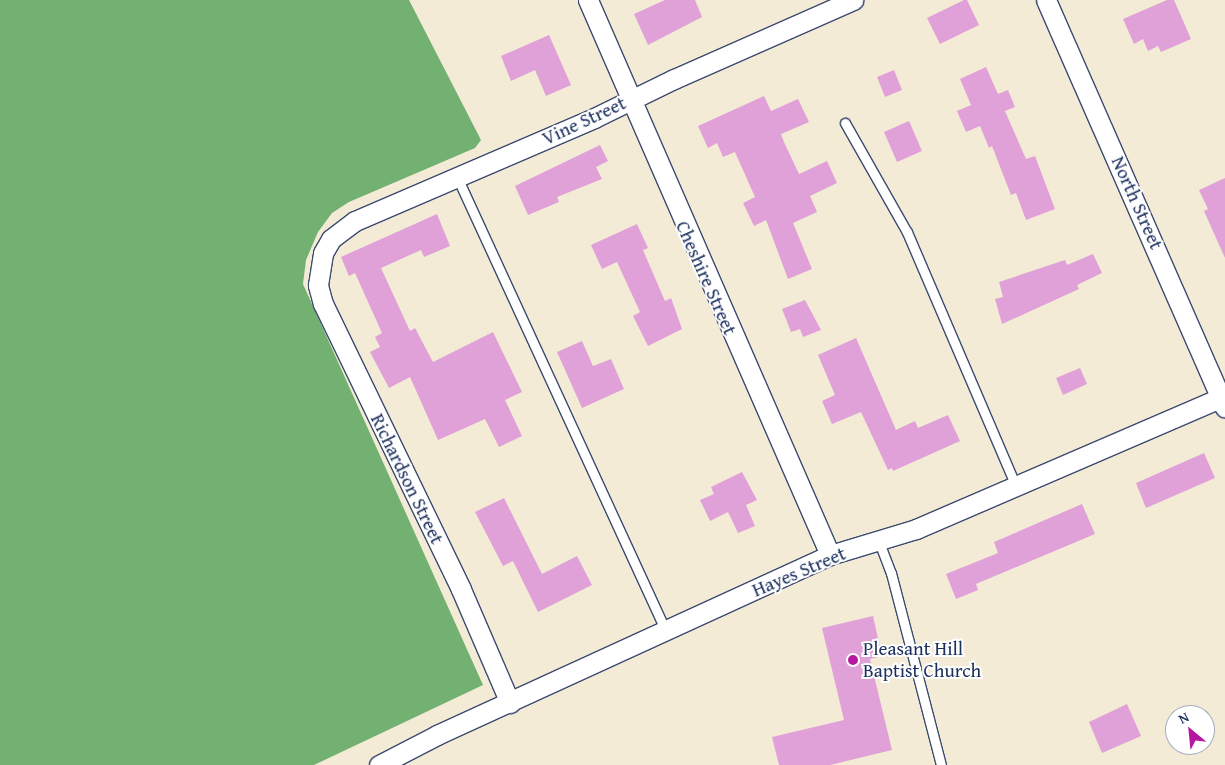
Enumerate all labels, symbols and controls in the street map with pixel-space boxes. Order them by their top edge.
street label: Vine Street [539,92,629,150]
street label: North Street [1106,153,1168,253]
street label: Cheshire Street [671,218,741,338]
street label: Richardson Street [366,410,448,548]
street label: Hayes Street [749,542,849,602]
place label: Pleasant Hill Baptist Church [863,638,981,682]
marker: Pleasant Hill Baptist Church [847,654,859,666]
north arrow [1165,705,1215,755]
text: N [1175,707,1192,729]

